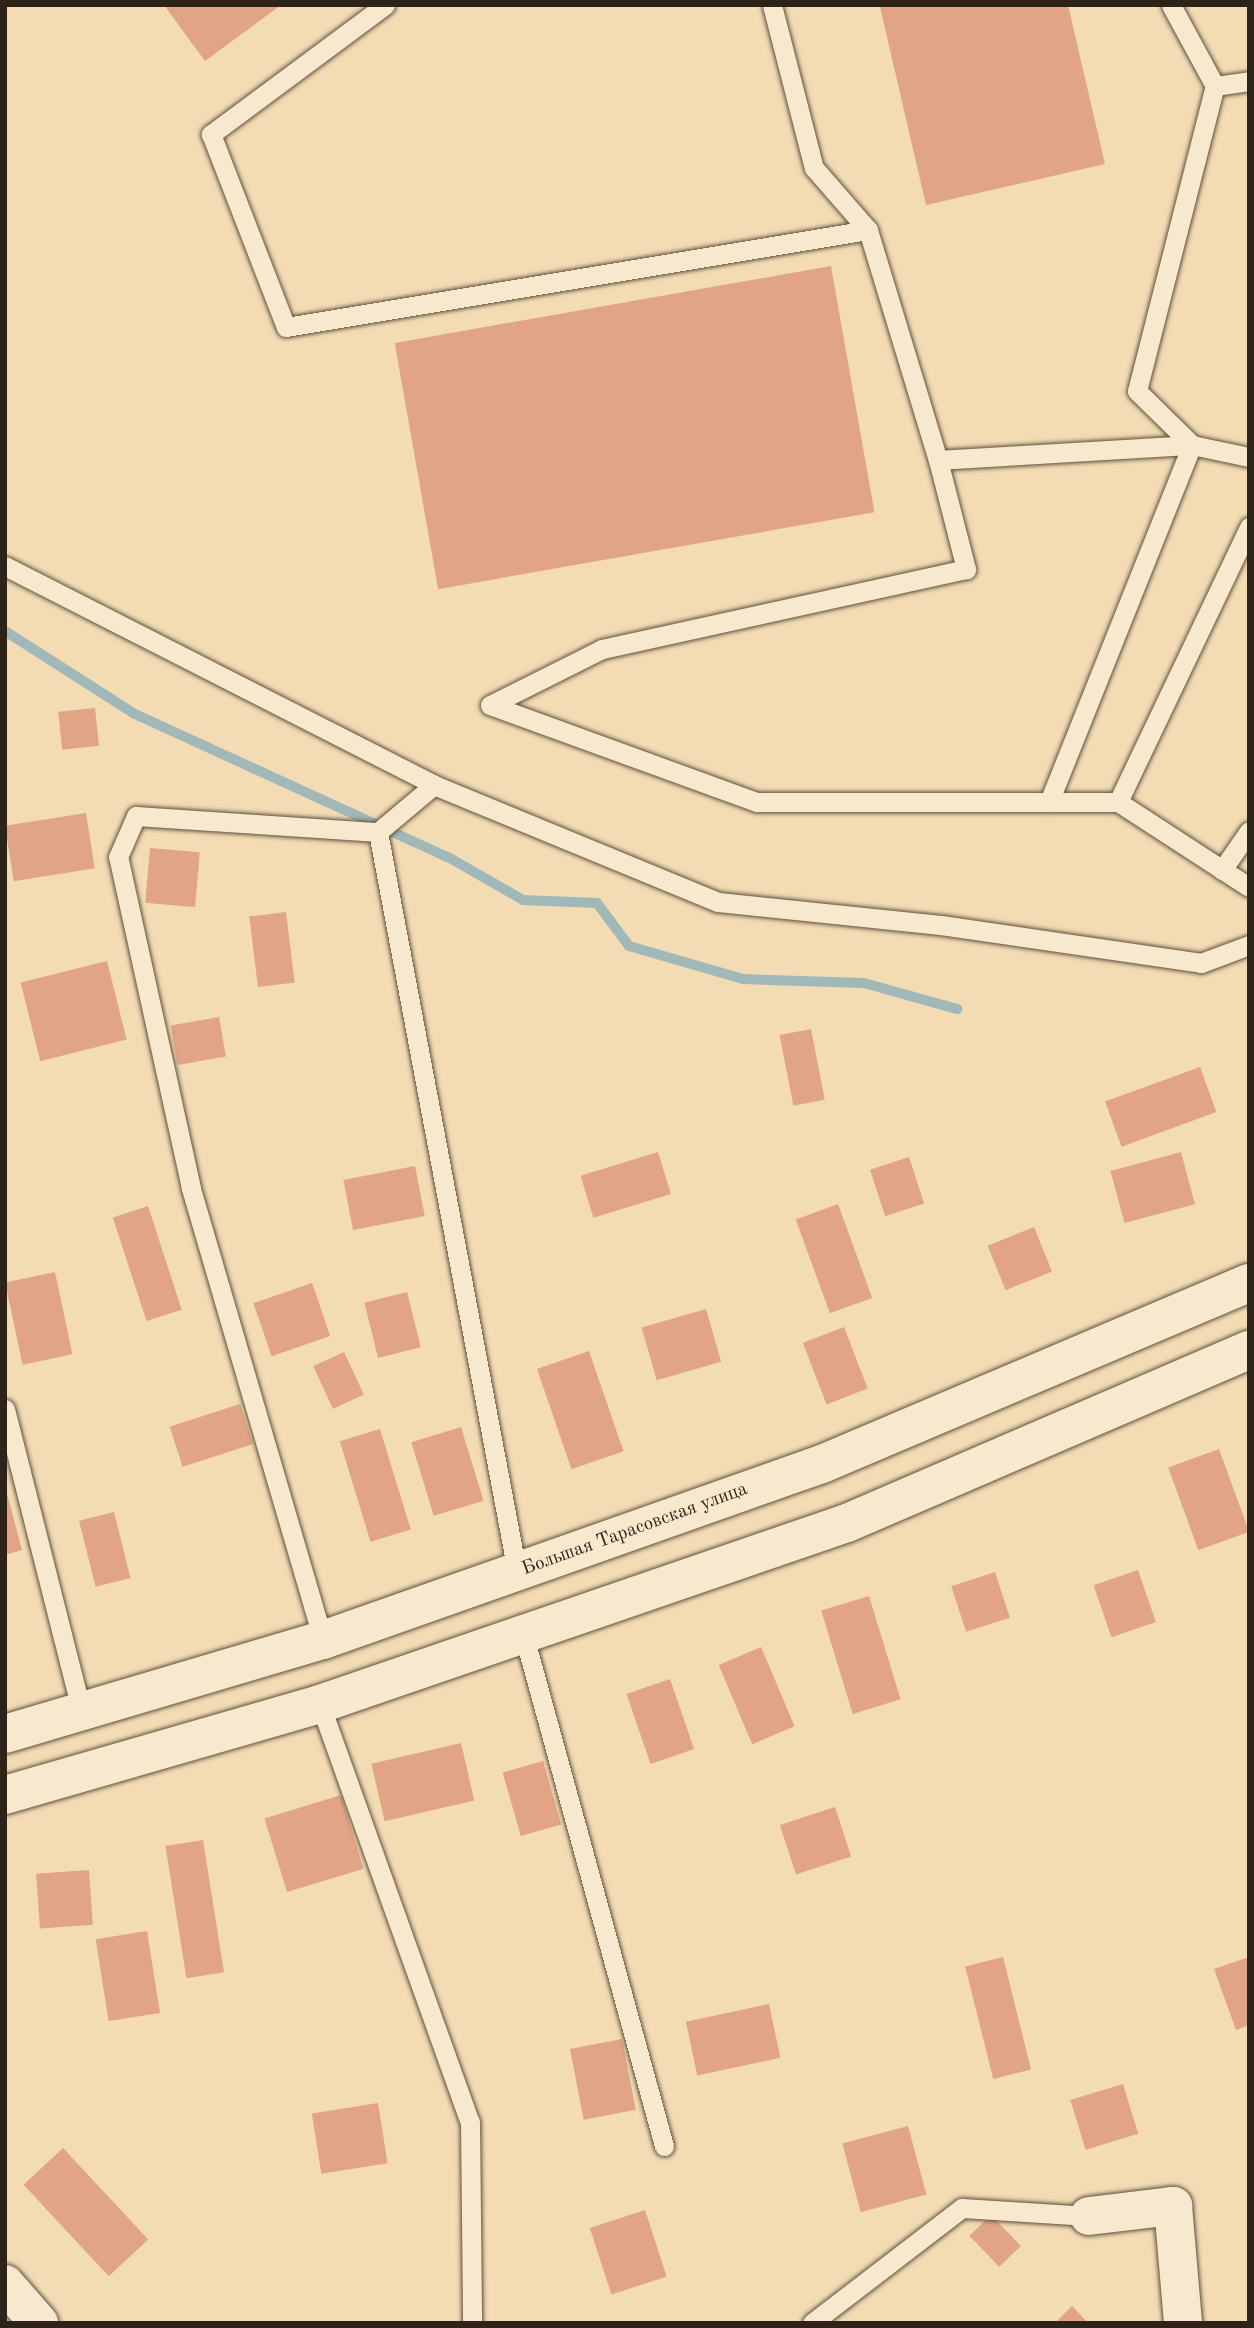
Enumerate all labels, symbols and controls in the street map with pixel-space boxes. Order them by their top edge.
street label: Большая Тарасовская улица [519,1479,751,1581]

